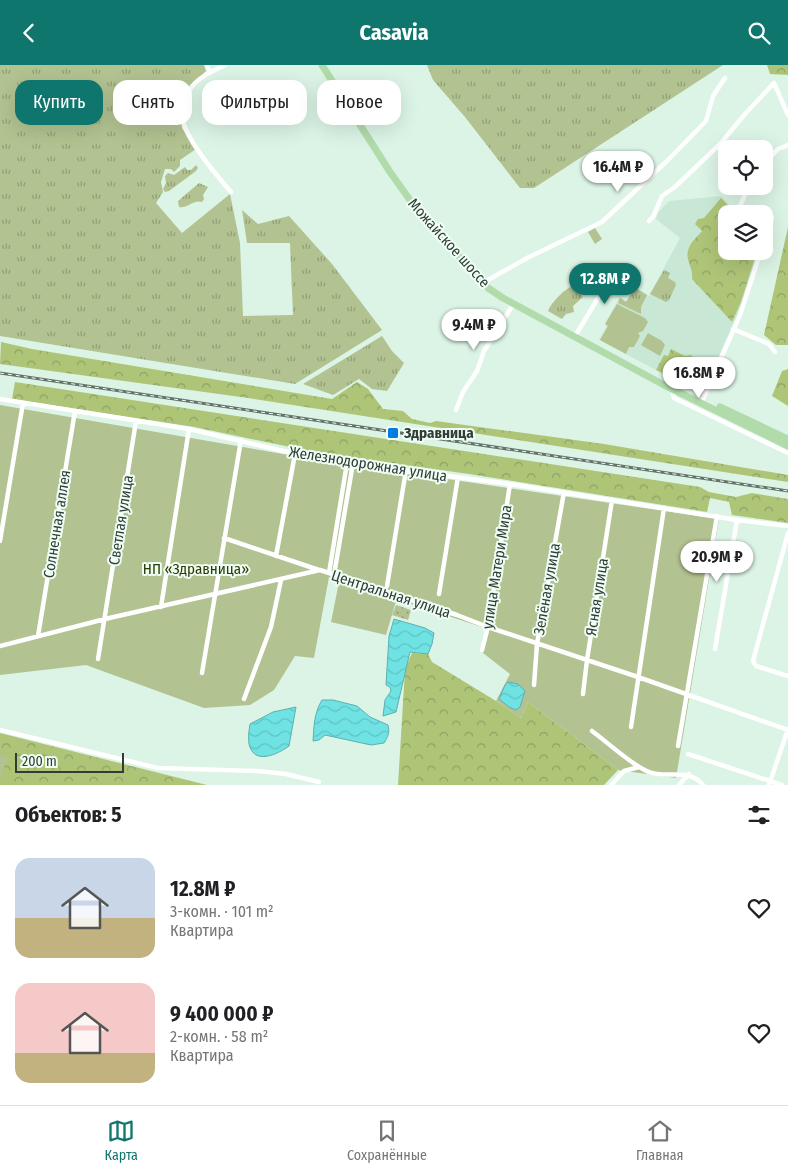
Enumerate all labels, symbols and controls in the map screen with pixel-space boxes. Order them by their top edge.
icon: back [15,19,43,47]
text: Casavia [359,19,429,46]
icon: search [745,19,773,47]
chip: Купить [15,80,103,125]
chip: Снять [113,80,192,125]
chip: Фильтры [202,80,307,125]
chip: Новое [317,80,401,125]
map controls [718,140,773,260]
button: locate [718,140,773,195]
pin: 16.4M ₽ [572,151,664,193]
text: 16.4M ₽ [593,157,643,176]
street label: Можайское шоссе [404,195,494,291]
button: layers [718,205,773,260]
pin: 12.8M ₽ [559,263,651,305]
text: 12.8M ₽ [580,269,630,288]
pin: 9.4M ₽ [433,309,515,351]
text: 9.4M ₽ [452,315,496,334]
pin: 16.8M ₽ [653,357,745,399]
text: 16.8M ₽ [674,363,724,382]
place label: Здравница [403,424,474,442]
marker: Здравница [386,426,400,440]
street label: Железнодорожная улица [288,443,448,485]
street label: Солнечная аллея [40,469,74,579]
street label: Светлая улица [105,474,137,566]
street label: улица Матери Мира [478,504,516,630]
street label: Зелёная улица [530,541,564,637]
pin: 20.9M ₽ [671,541,763,583]
text: 20.9M ₽ [691,547,743,566]
street label: Ясная улица [582,557,612,637]
park label: НП «Здравница» [143,560,249,578]
street label: Центральная улица [329,566,453,622]
scale bar [15,750,124,773]
text: 200 m [22,753,57,770]
icon: filters [745,801,773,829]
text: Объектов: 5 [15,802,122,828]
text: 12.8M ₽ [170,876,235,902]
icon: home [55,878,115,938]
icon: heart [745,894,773,922]
text: 3-комн. · 101 m² [170,902,274,921]
text: Квартира [170,921,234,940]
text: 9 400 000 ₽ [170,1001,273,1027]
icon: home [55,1003,115,1063]
icon: heart [745,1019,773,1047]
text: 2-комн. · 58 m² [170,1027,268,1046]
text: Квартира [170,1046,234,1065]
tab: Карта [105,1117,138,1164]
tab: Сохранённые [347,1117,427,1164]
tab: Главная [636,1117,683,1164]

